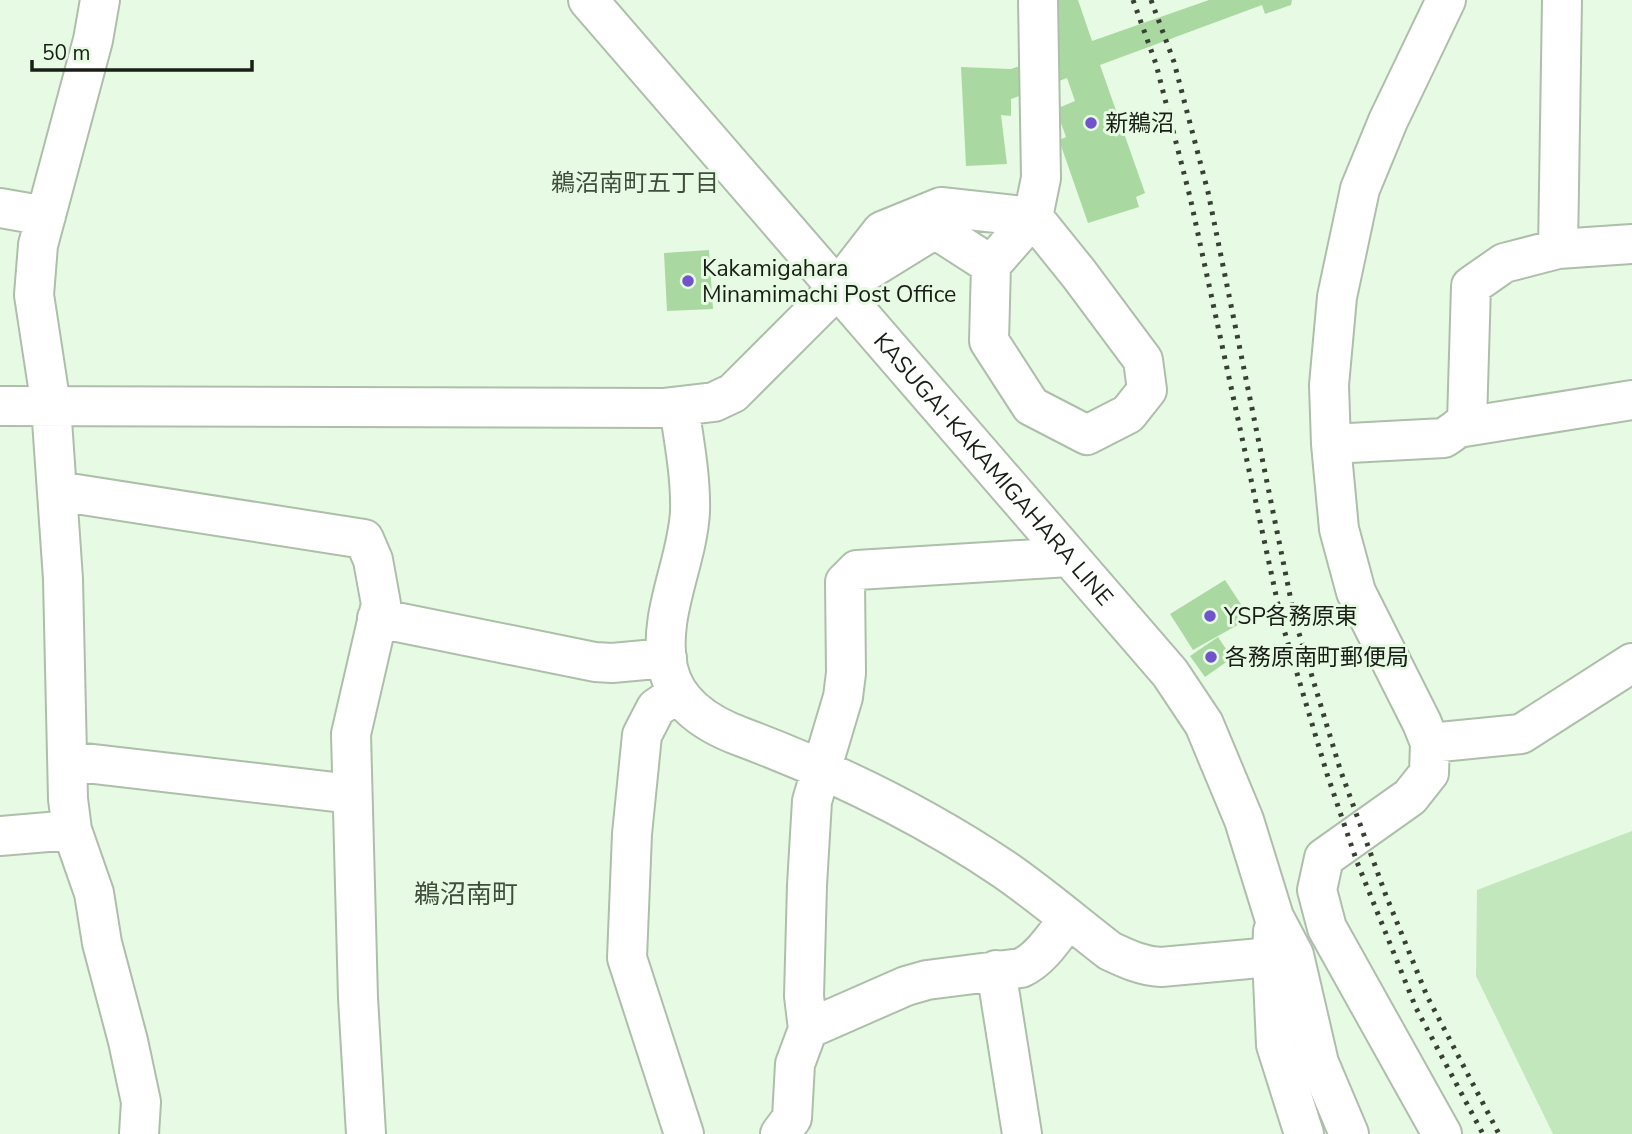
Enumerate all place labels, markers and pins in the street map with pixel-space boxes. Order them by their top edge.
place label: 新鵜沼 [1105,108,1174,139]
marker: 新鵜沼 [1083,115,1099,131]
place label: Kakamigahara Minamimachi Post Office [702,253,956,310]
marker: Kakamigahara Minamimachi Post Office [680,273,696,289]
place label: YSP各務原東 [1223,601,1358,632]
marker: YSP各務原東 [1202,608,1218,624]
place label: 各務原南町郵便局 [1225,642,1409,673]
marker: 各務原南町郵便局 [1203,649,1219,665]

